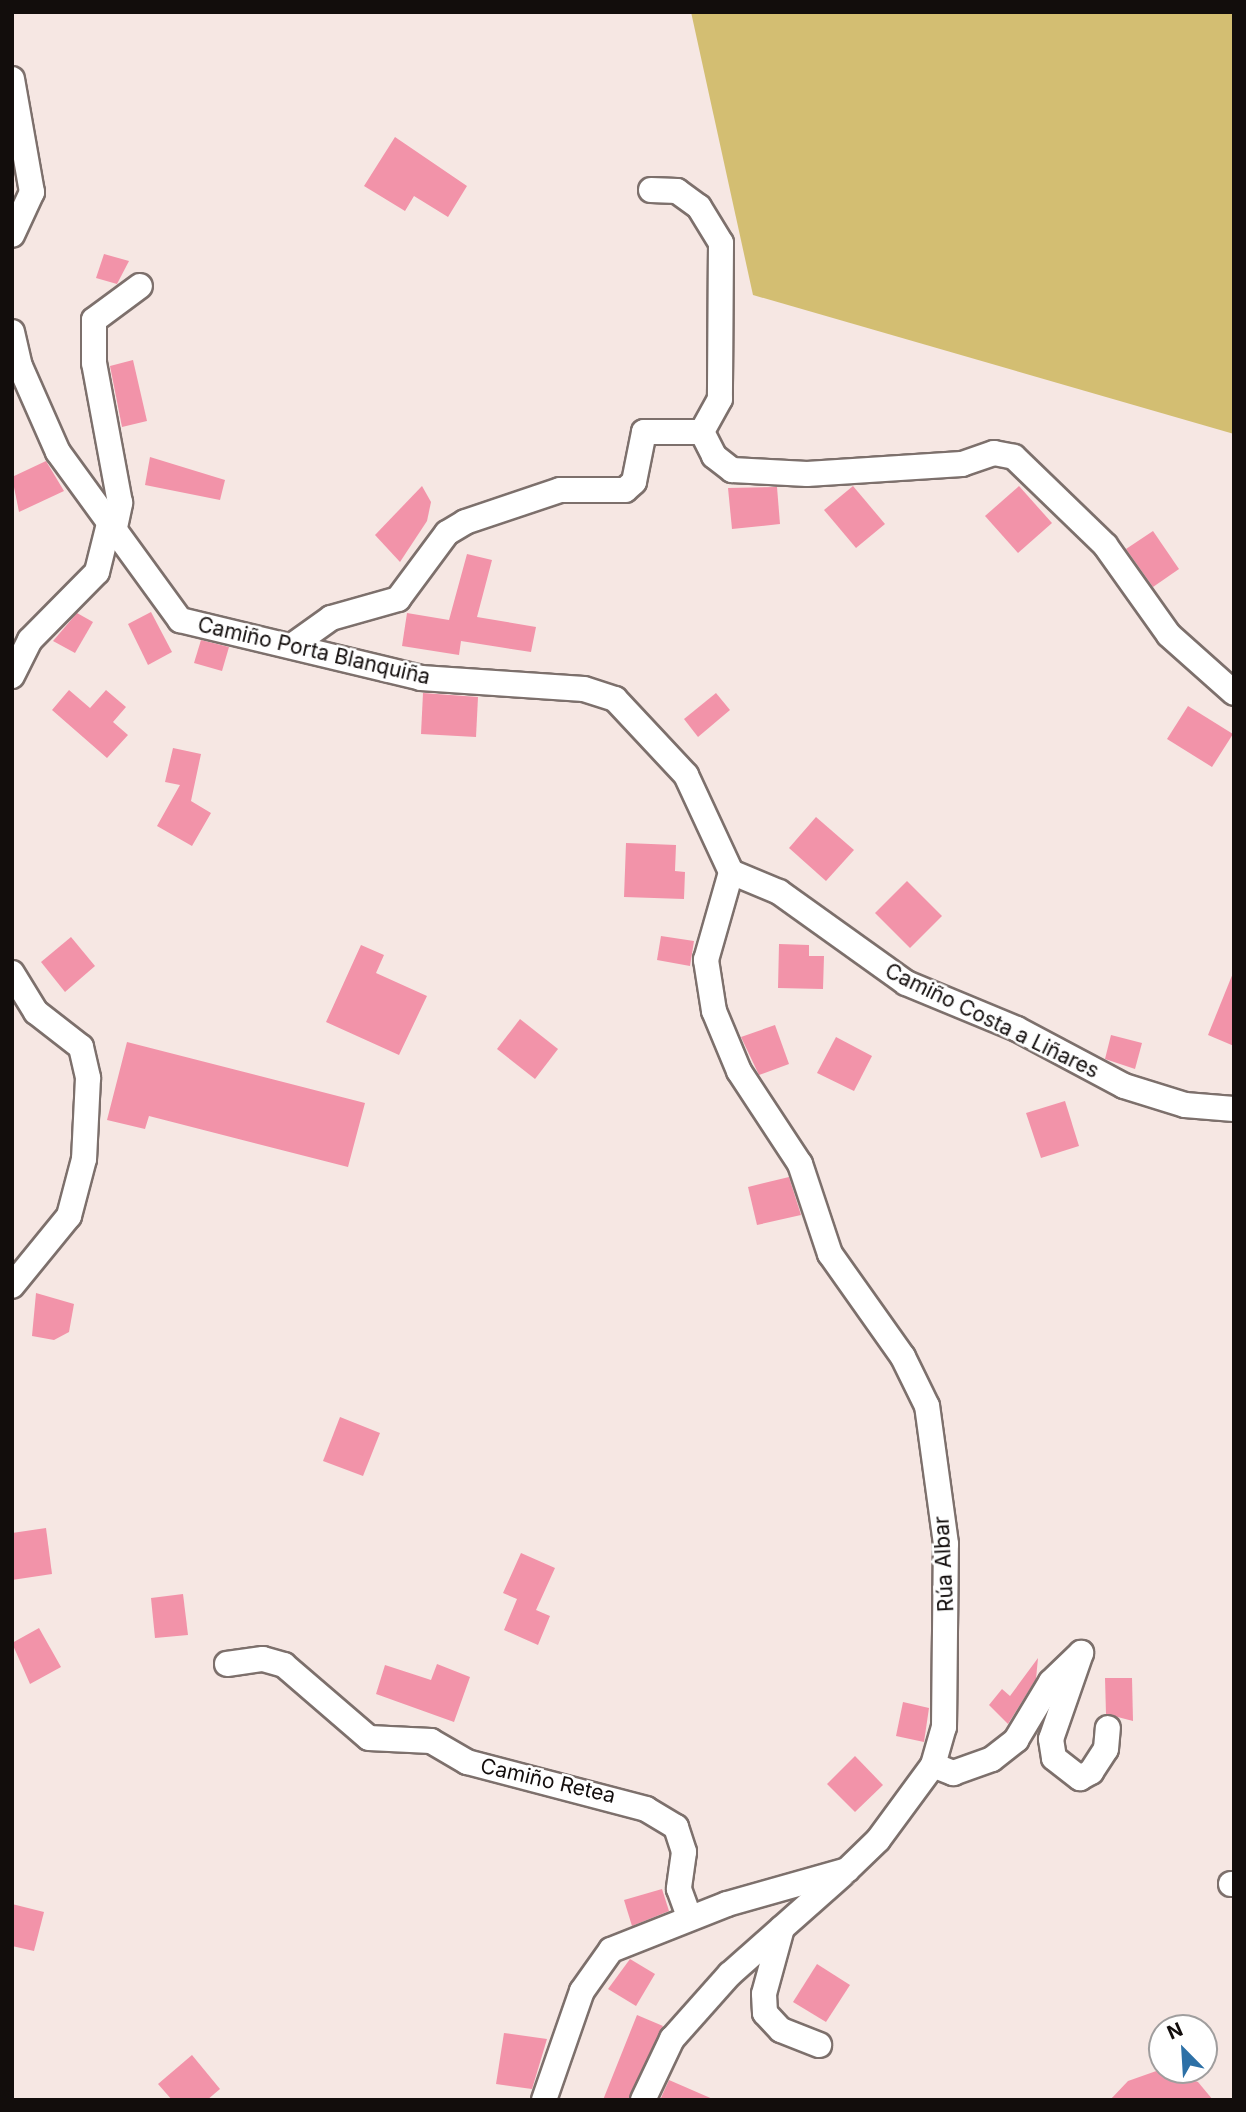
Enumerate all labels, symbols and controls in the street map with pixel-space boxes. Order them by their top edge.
street label: Camiño Porta Blanquiña [195,612,433,690]
street label: Camiño Costa a Liñares [881,958,1103,1084]
street label: Rúa Albar [929,1515,959,1613]
street label: Camiño Retea [478,1753,618,1809]
north arrow [1148,2014,1218,2084]
text: N [1164,2018,1186,2045]

